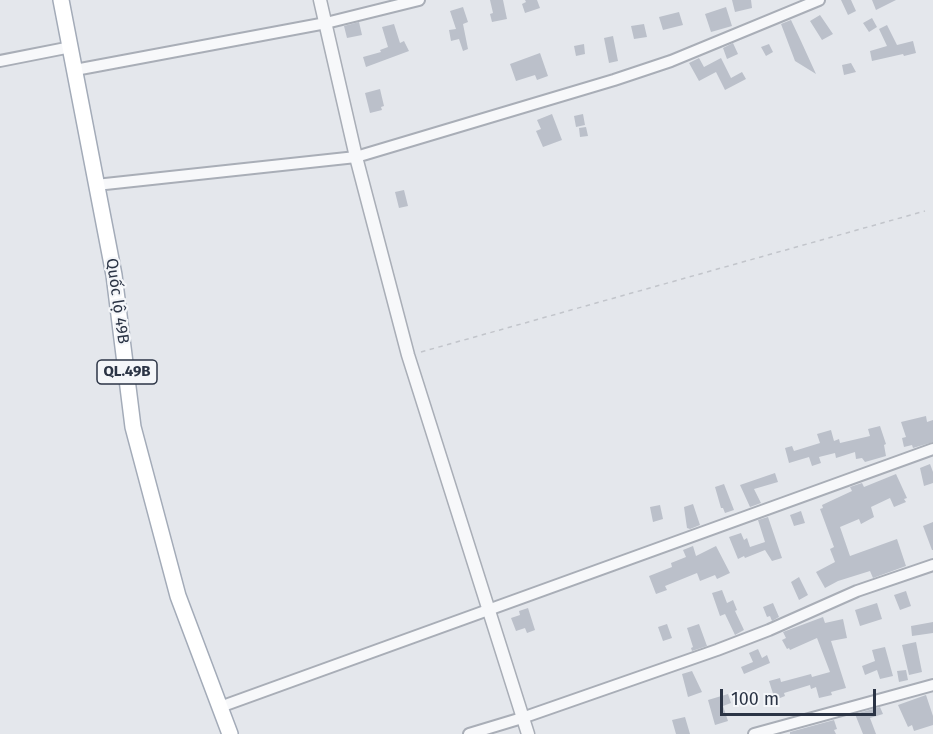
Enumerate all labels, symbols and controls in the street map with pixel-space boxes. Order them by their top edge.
street label: Quốc lộ 49B [102,257,132,345]
road number: QL.49B [97,360,157,384]
scale bar [723,677,879,715]
text: 100 m [731,688,779,710]

